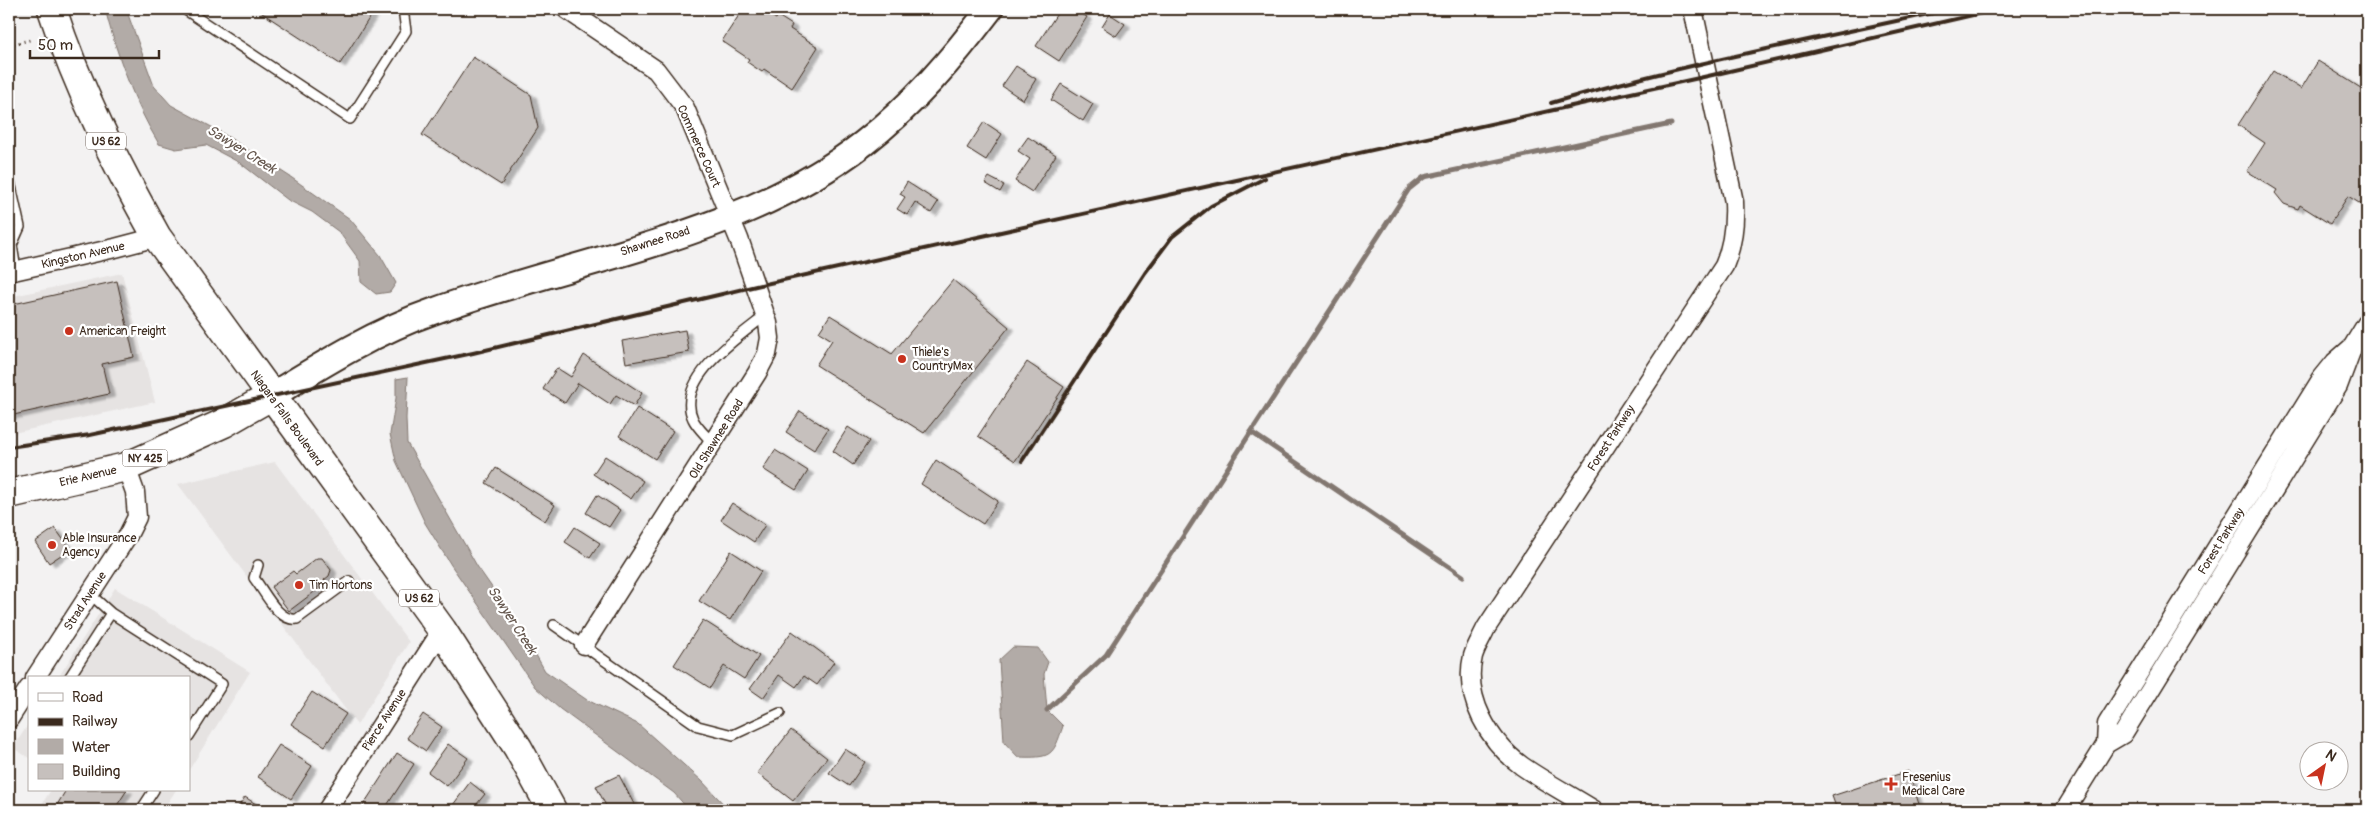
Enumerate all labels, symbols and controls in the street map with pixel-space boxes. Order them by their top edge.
scale bar [30,28,159,60]
text: 50 m [38,36,73,55]
street label: Commerce Court [674,103,723,190]
water label: Sawyer Creek [204,122,280,178]
road number: US 62 [86,132,126,150]
street label: Shawnee Road [618,223,692,260]
street label: Kingston Avenue [40,239,126,272]
place label: American Freight [79,324,166,339]
marker: American Freight [63,325,75,337]
place label: Thiele's CountryMax [912,345,973,374]
marker: Thiele's CountryMax [896,353,908,365]
street label: Niagara Falls Boulevard [247,368,326,469]
street label: Old Shawnee Road [686,396,747,482]
street label: Forest Parkway [1585,402,1638,474]
road number: NY 425 [122,449,168,466]
street label: Erie Avenue [58,463,118,490]
street label: Forest Parkway [2195,505,2248,577]
place label: Able Insurance Agency [62,531,137,560]
marker: Able Insurance Agency [46,539,58,551]
street label: Strad Avenue [61,569,110,633]
place label: Tim Hortons [309,578,373,593]
marker: Tim Hortons [293,579,305,591]
water label: Sawyer Creek [484,583,542,659]
road number: US 62 [399,590,439,606]
legend [28,676,190,792]
street label: Pierce Avenue [359,687,410,754]
text: Road [72,688,103,707]
text: Railway [72,712,118,731]
text: Water [72,738,111,757]
north arrow [2298,742,2348,792]
text: N [2322,746,2339,765]
text: Building [72,762,120,781]
place label: Fresenius Medical Care [1902,770,1965,799]
marker: Fresenius Medical Care [1884,777,1898,791]

